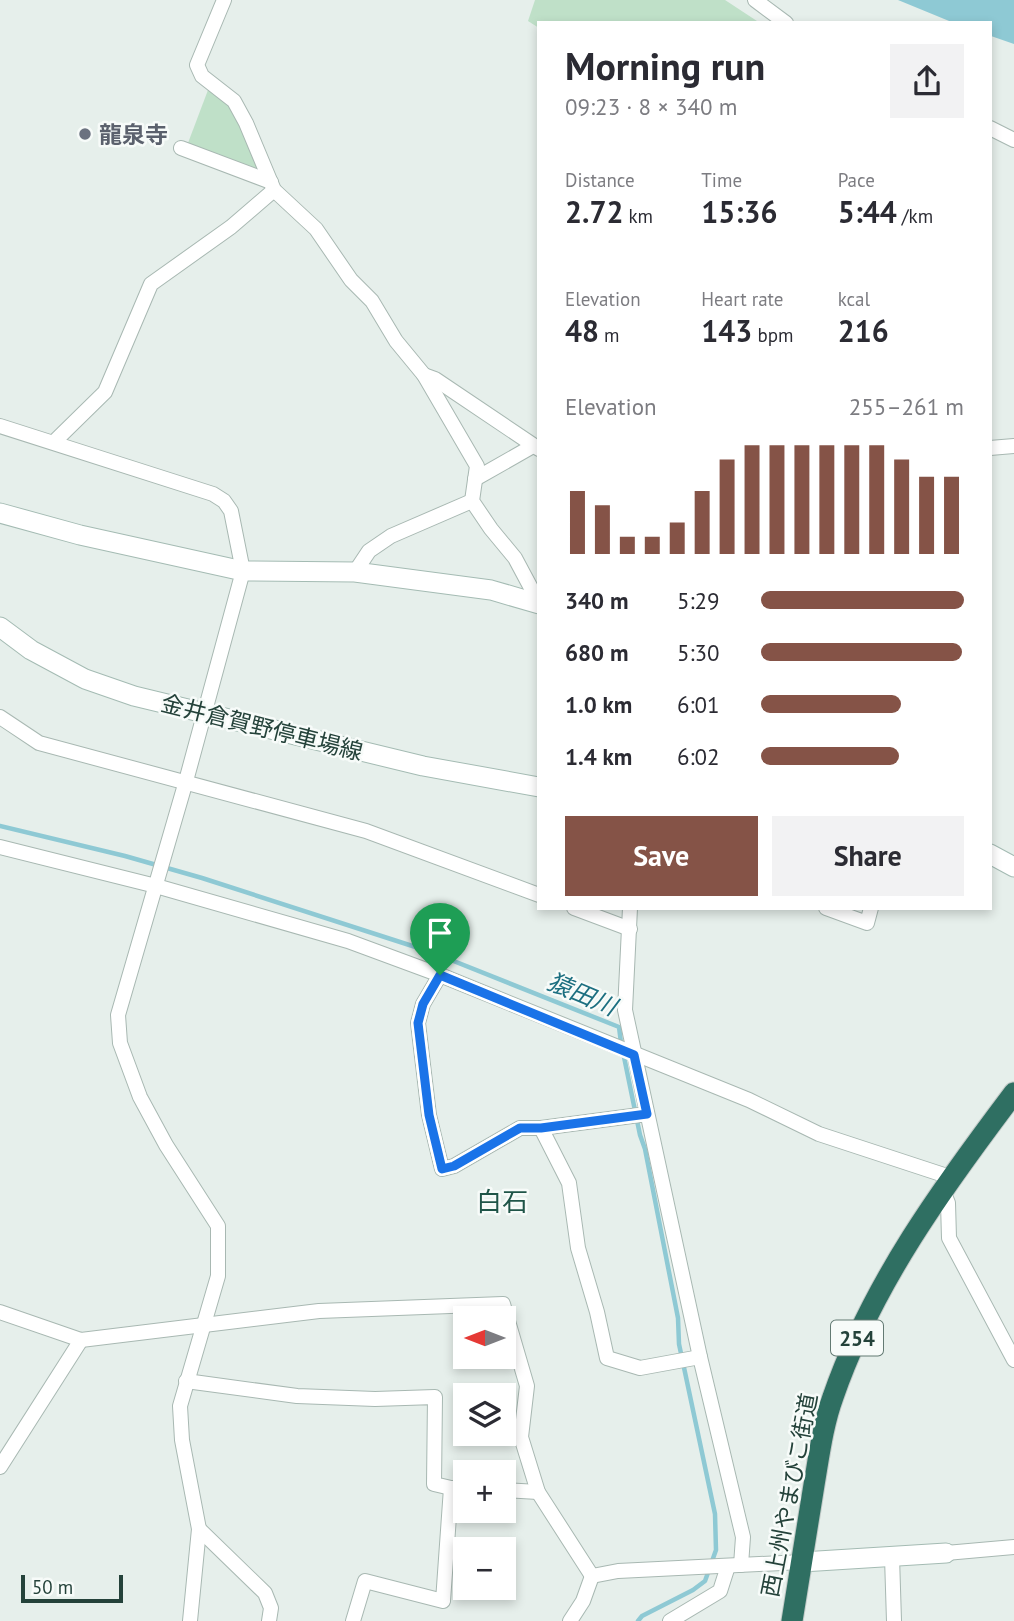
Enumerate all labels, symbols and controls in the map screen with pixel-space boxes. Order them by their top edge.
text: Morning run [565,41,765,90]
button: share [890,44,964,118]
text: 09:23 · 8 × 340 m [565,92,737,121]
place label: 龍泉寺 [99,120,168,149]
marker: 龍泉寺 [77,126,93,142]
text: Distance [565,168,635,192]
text: Time [701,168,742,192]
text: Pace [838,168,875,192]
text: 2.72 [565,192,623,231]
text: 15:36 [701,192,777,231]
text: 5:44 [838,192,897,231]
text: km [623,204,653,228]
text: /km [897,204,933,228]
text: Elevation [565,287,641,311]
text: Heart rate [701,287,783,311]
text: kcal [838,287,870,311]
text: 48 [565,311,599,350]
text: 143 [701,311,752,350]
text: 216 [838,311,889,350]
text: m [599,323,620,347]
text: bpm [752,323,793,347]
text: Elevation [565,392,657,421]
text: 255–261 m [849,392,964,421]
text: 340 m [565,586,628,615]
text: 5:29 [677,586,720,615]
text: 680 m [565,638,628,667]
text: 5:30 [677,638,720,667]
street label: 金井倉賀野停車場線 [158,688,366,766]
text: 1.0 km [565,690,632,719]
text: 6:01 [677,690,720,719]
text: 1.4 km [565,742,632,771]
text: 6:02 [677,742,720,771]
button: Save [565,816,758,896]
button: Share [772,816,964,896]
pin [410,903,470,975]
icon: arrive [421,914,459,952]
water label: 猿田川 [543,966,624,1024]
district label: 白石 [476,1185,528,1218]
north arrow [453,1306,516,1368]
map controls [453,1306,516,1600]
road number: 254 [831,1320,883,1356]
button: layers [453,1383,516,1446]
street label: 西上州やまびこ街道 [755,1391,823,1599]
button: + [453,1460,516,1523]
button: − [453,1537,516,1600]
scale bar [21,1572,122,1604]
text: 50 m [32,1575,73,1599]

